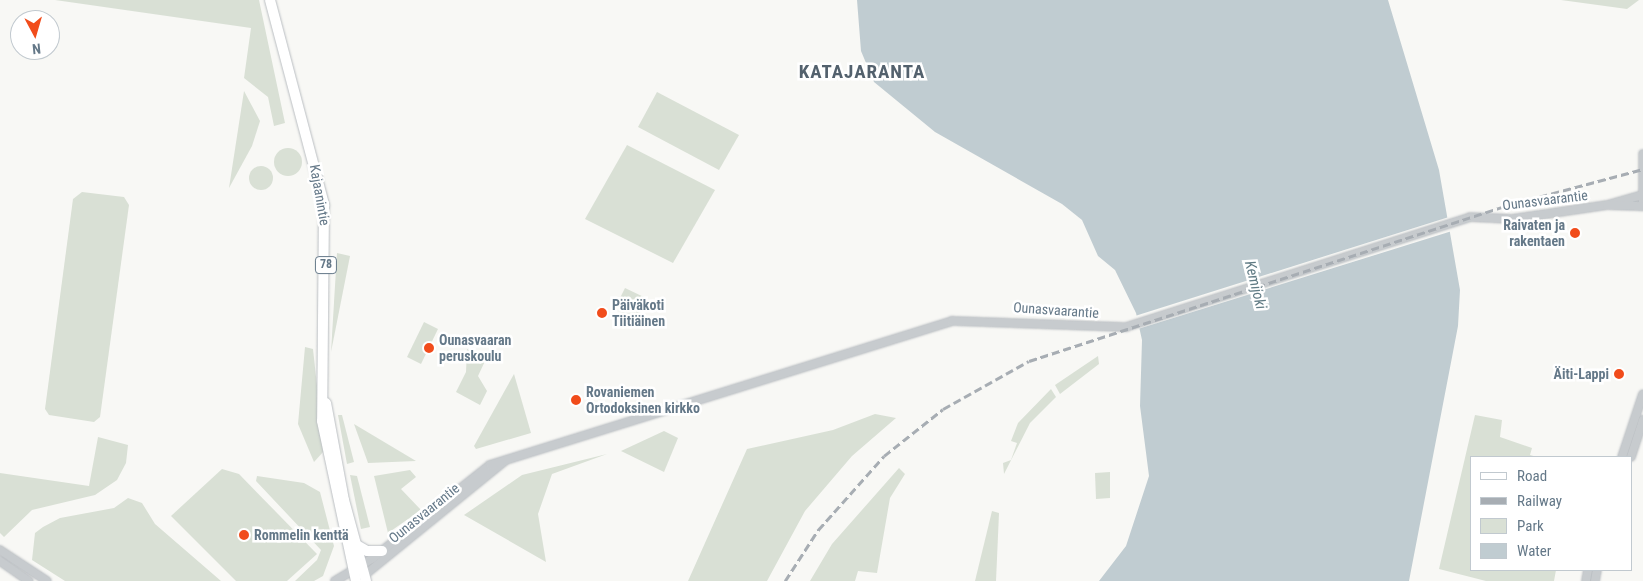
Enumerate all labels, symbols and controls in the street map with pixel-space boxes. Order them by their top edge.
north arrow [10,10,60,60]
text: N [31,41,42,57]
district label: KATAJARANTA [797,61,927,83]
street label: Kajaanintie [306,163,334,227]
street label: Ounasvaarantie [1501,186,1589,214]
place label: Raivaten ja rakentaen [1503,217,1565,250]
marker: Raivaten ja rakentaen [1569,227,1581,239]
road number: 78 [315,256,337,274]
water label: Kemijoki [1240,259,1270,311]
place label: Päiväkoti Tiitiäinen [612,297,665,330]
street label: Ounasvaarantie [1013,299,1099,321]
marker: Päiväkoti Tiitiäinen [596,307,608,319]
place label: Ounasvaaran peruskoulu [439,332,511,364]
marker: Ounasvaaran peruskoulu [423,342,435,354]
place label: Äiti-Lappi [1554,366,1609,382]
marker: Äiti-Lappi [1613,368,1625,380]
place label: Rovaniemen Ortodoksinen kirkko [586,384,700,417]
marker: Rovaniemen Ortodoksinen kirkko [570,394,582,406]
legend [1470,456,1633,571]
text: Road [1517,467,1547,485]
street label: Ounasvaarantie [385,479,463,547]
text: Railway [1517,492,1562,510]
text: Park [1517,517,1544,535]
place label: Rommelin kenttä [254,527,349,543]
marker: Rommelin kenttä [238,529,250,541]
text: Water [1517,542,1551,560]

